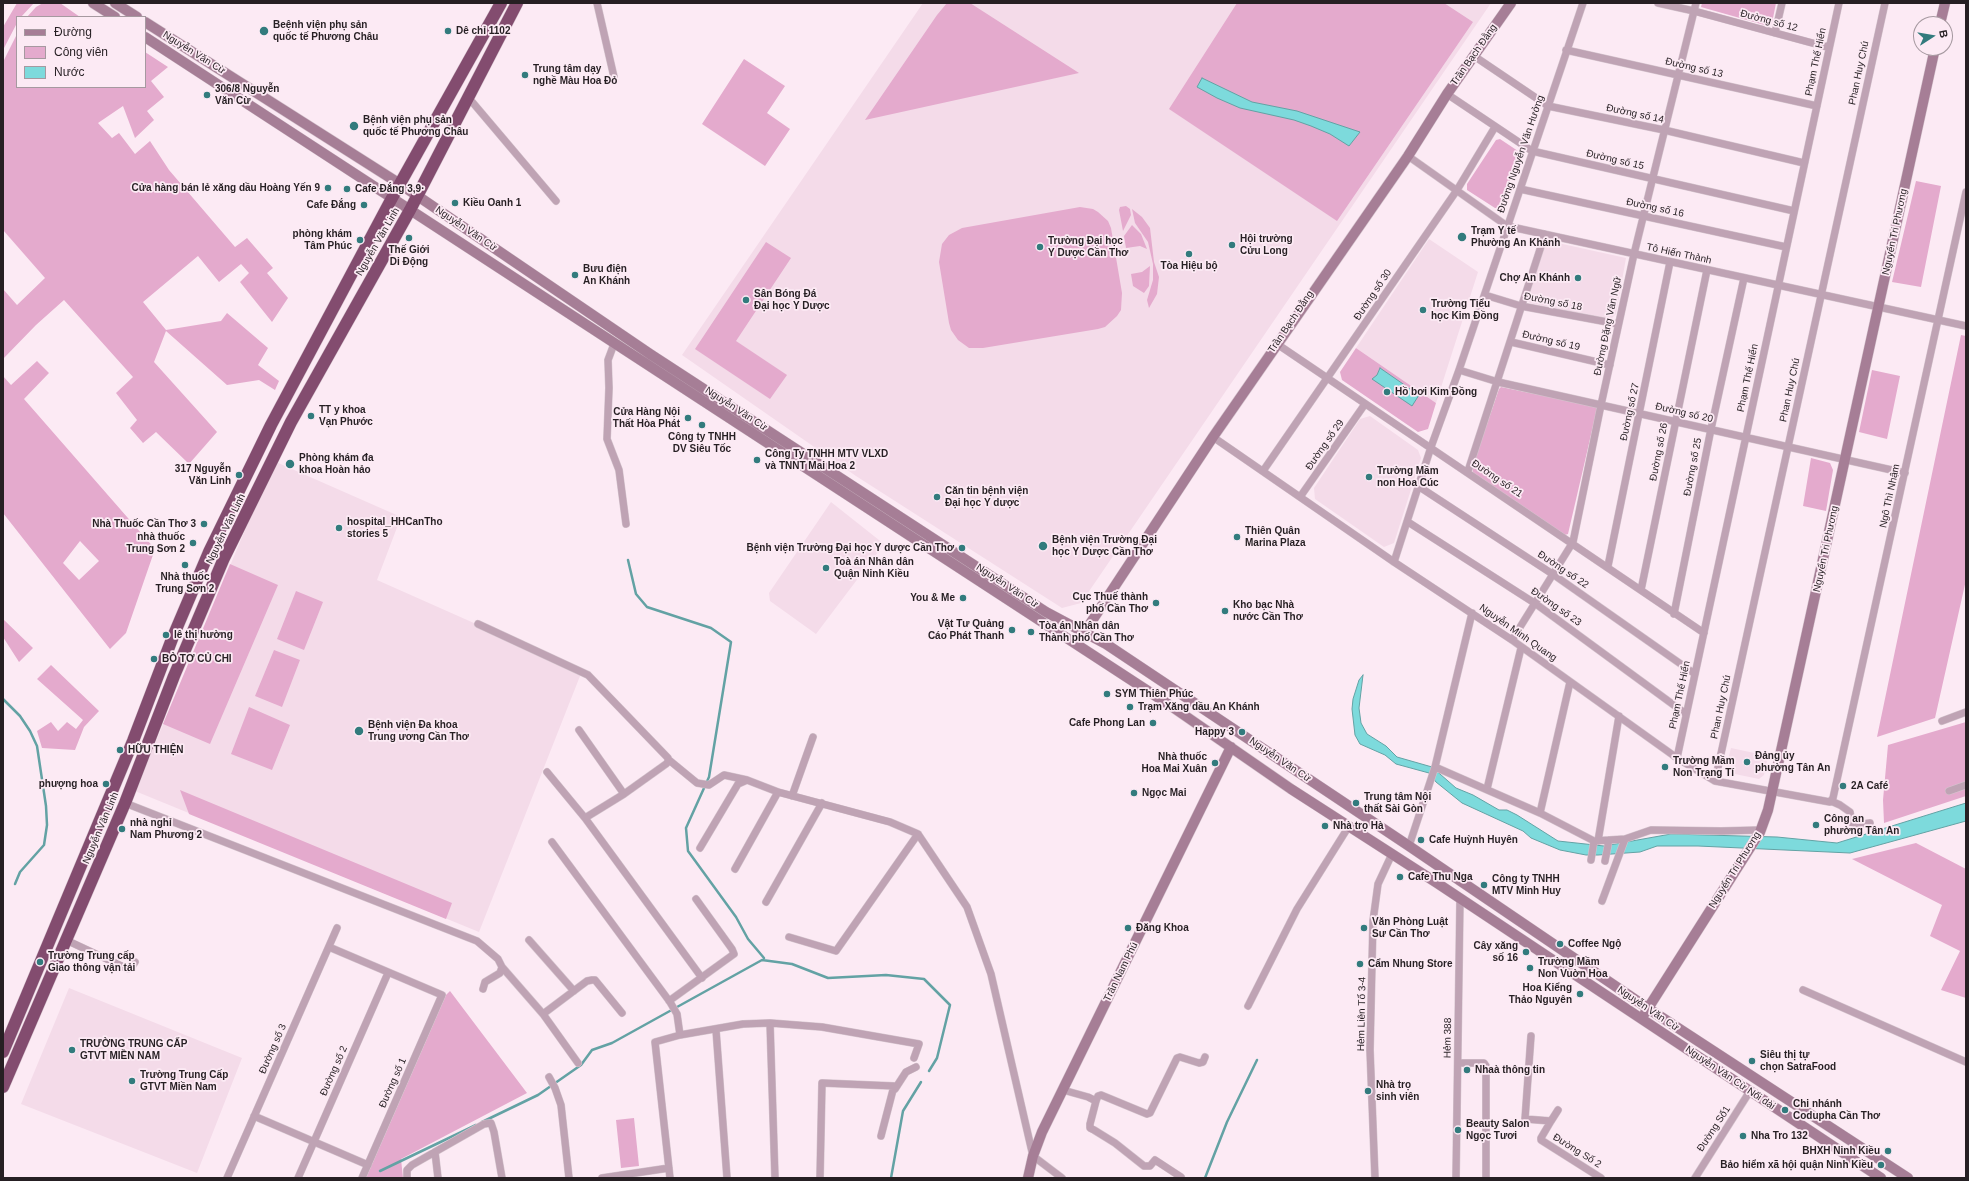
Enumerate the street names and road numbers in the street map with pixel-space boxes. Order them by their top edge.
street label: Đường số 12 [1739,8,1799,34]
street label: Trần Bạch Đằng [1448,22,1500,88]
street label: Phạm Thế Hiển [1803,27,1829,97]
street label: Nguyễn Văn Cừ [160,29,228,77]
street label: Phan Huy Chú [1846,40,1872,106]
street label: Đường số 13 [1664,56,1724,80]
street label: Đường Nguyễn Văn Hưởng [1495,94,1547,214]
street label: Đường số 14 [1605,102,1665,126]
street label: Đường số 15 [1585,148,1645,172]
street label: Nguyển Tri Phương [1880,188,1910,276]
street label: Đường số 16 [1625,196,1685,220]
street label: Nguyễn Văn Cừ [433,204,499,254]
street label: Nguyễn Văn Linh [354,206,402,278]
street label: Tô Hiến Thành [1645,241,1713,267]
street label: Đường số 30 [1352,267,1394,323]
street label: Đường Đặng Văn Ngữ [1592,275,1624,377]
street label: Trần Bạch Đằng [1266,289,1316,355]
street label: Đường số 18 [1523,290,1583,314]
street label: Đường số 19 [1521,329,1581,353]
street label: Phạm Thế Hiển [1735,343,1761,413]
street label: Phan Huy Chú [1777,357,1803,423]
street label: Đường số 27 [1618,382,1642,442]
street label: Nguyễn Văn Cừ [703,384,769,434]
street label: Đường số 20 [1654,401,1714,425]
street label: Đường số 29 [1303,417,1347,473]
street label: Đường số 26 [1647,422,1671,482]
street label: Đường số 25 [1681,437,1705,497]
street label: Đường số 21 [1469,458,1525,500]
street label: Ngô Thì Nhậm [1877,463,1903,529]
street label: Nguyễn Văn Linh [204,492,248,566]
street label: Nguyển Tri Phương [1811,505,1841,593]
street label: Đường số 22 [1535,549,1591,591]
street label: Nguyễn Văn Cừ [974,561,1040,611]
street label: Đường số 23 [1528,585,1584,629]
street label: Nguyễn Minh Quang [1477,602,1559,664]
street label: Phạm Thế Hiển [1667,660,1693,730]
street label: Phan Huy Chú [1708,674,1734,740]
street label: Nguyễn Văn Cừ [1247,735,1313,785]
street label: Nguyễn Văn Linh [80,790,122,866]
street label: Nguyển Tri Phương [1707,830,1763,910]
street label: Trần Nam Phú [1101,940,1141,1004]
street label: Hẻm Liên Tổ 3-4 [1355,977,1369,1051]
street label: Nguyễn Văn Cừ [1615,984,1681,1034]
street label: Hẻm 388 [1442,1018,1454,1058]
street label: Đường số 3 [257,1022,289,1076]
street label: Nguyễn Văn Cừ Nối dài [1683,1043,1777,1113]
street label: Đường số 2 [318,1044,350,1098]
street label: Đường số 1 [377,1056,409,1110]
street label: Đường Số1 [1695,1104,1733,1154]
street label: Đường Số 2 [1551,1131,1603,1171]

